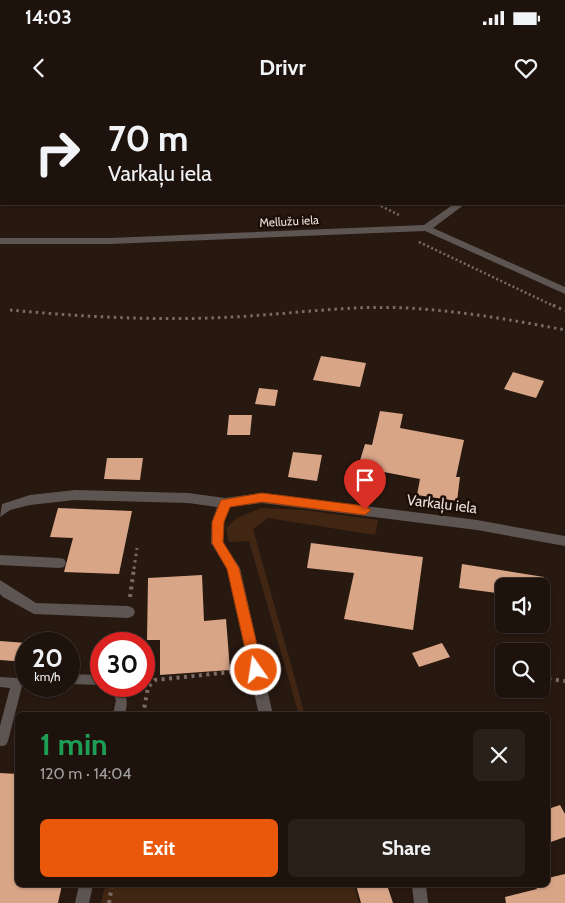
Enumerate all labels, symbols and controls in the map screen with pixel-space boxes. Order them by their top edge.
text: 14:03 [25,6,72,29]
icon: back [25,54,53,82]
text: Drivr [259,54,306,81]
icon: heart [512,54,540,82]
text: 70 m [108,117,189,160]
icon: right [25,120,90,185]
text: Varkaļu iela [108,160,212,187]
street label: Mellužu iela [259,212,319,230]
pin [344,459,386,510]
icon: arrive [351,466,379,494]
street label: Varkaļu iela [406,491,479,518]
map controls [495,578,550,698]
button: sound [495,578,550,633]
speed limit sign: 30 [90,632,155,697]
text: 20 [32,643,63,673]
position arrow [229,643,281,695]
button: search [495,643,550,698]
text: km/h [34,669,61,684]
text: 1 min [40,726,108,763]
button: close [473,729,525,781]
text: 120 m · 14:04 [40,764,132,783]
button: Exit [40,819,278,877]
button: Share [288,819,525,877]

